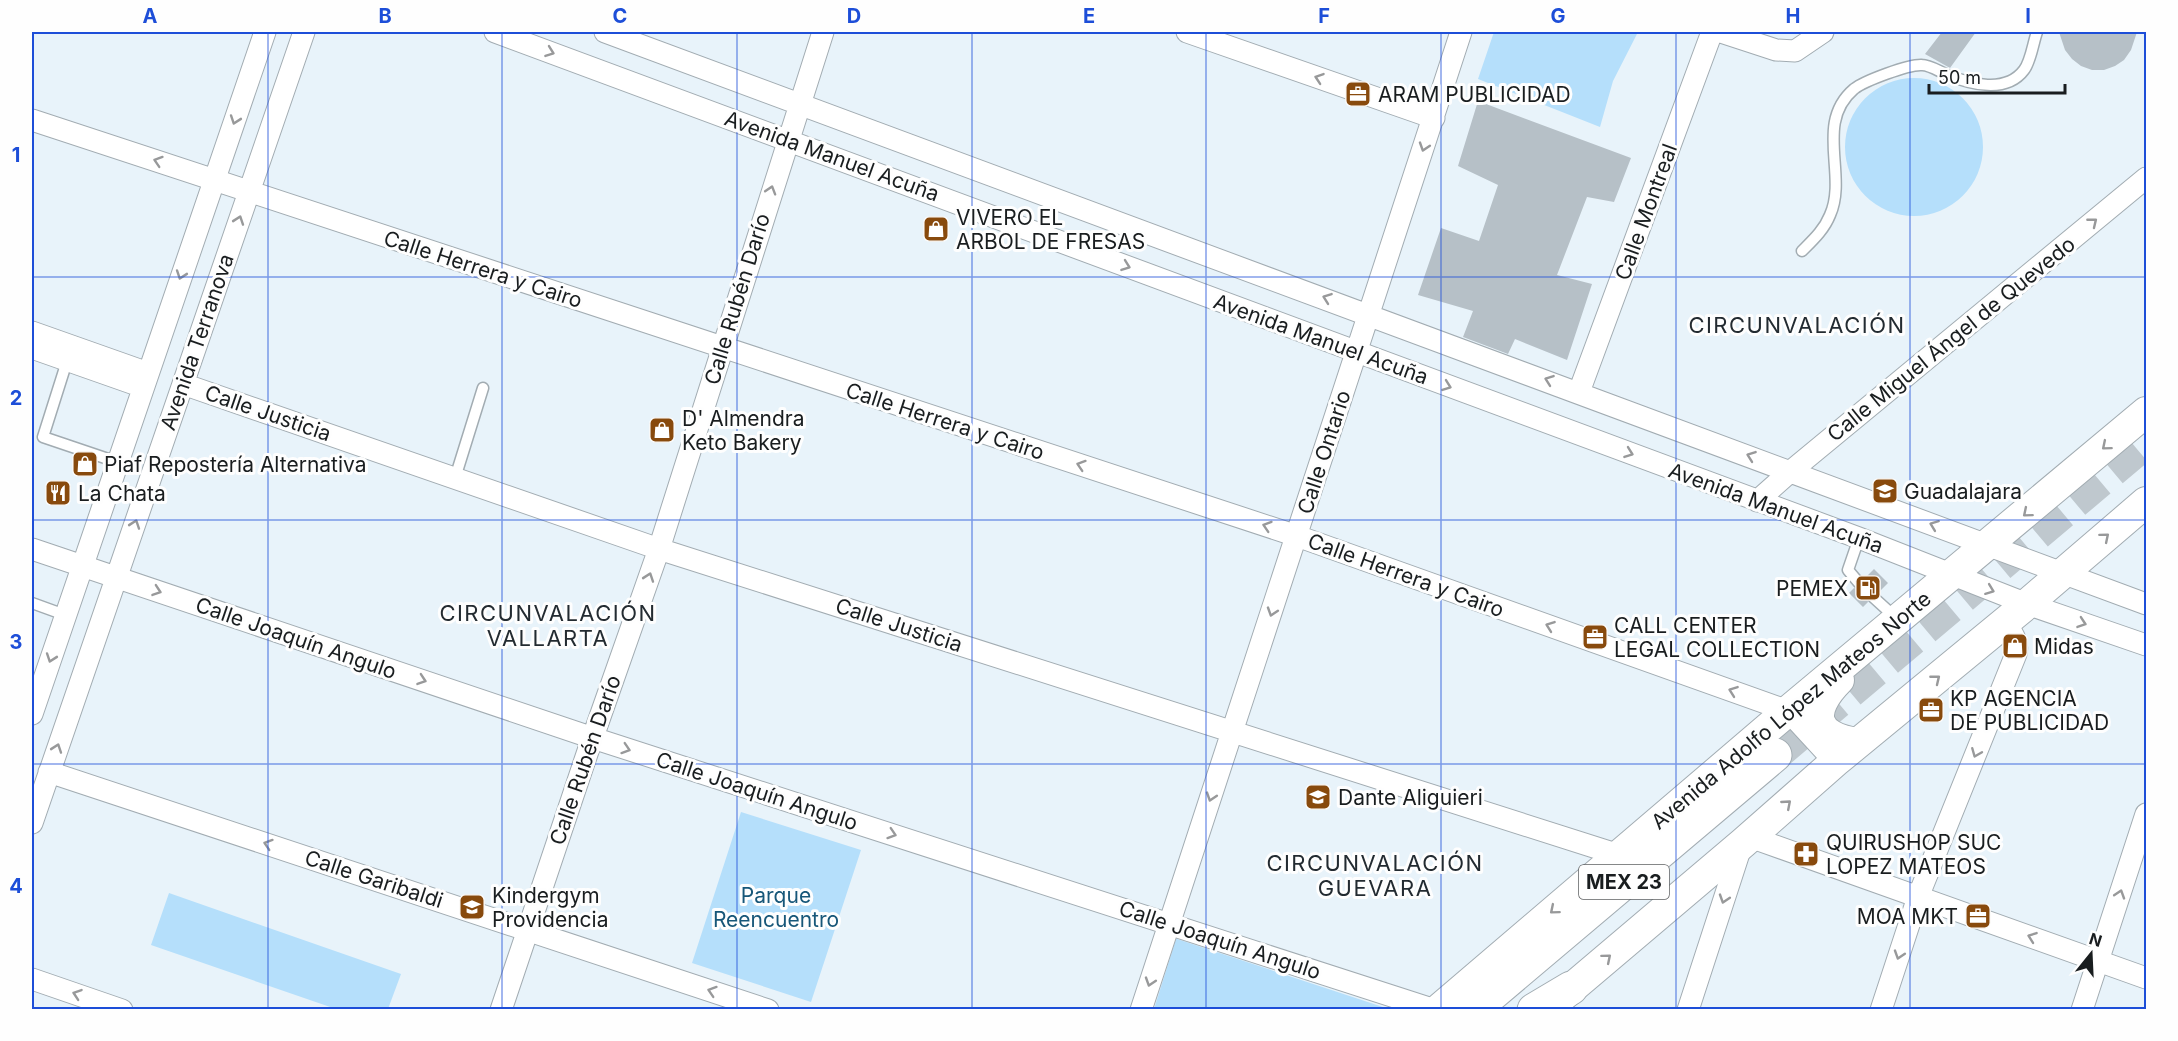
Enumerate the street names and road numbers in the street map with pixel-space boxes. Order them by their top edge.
street label: Avenida Manuel Acuña [721,105,943,207]
street label: Calle Montreal [1610,140,1682,284]
street label: Calle Rubén Darío [699,210,775,388]
street label: Calle Herrera y Cairo [381,225,585,313]
street label: Calle Miguel Ángel de Quevedo [1821,231,2080,447]
street label: Avenida Terranova [155,251,239,433]
street label: Avenida Manuel Acuña [1210,288,1432,390]
street label: Calle Herrera y Cairo [843,377,1047,465]
street label: Calle Justicia [202,380,334,446]
street label: Calle Ontario [1292,387,1356,517]
street label: Avenida Manuel Acuña [1665,457,1887,559]
street label: Calle Herrera y Cairo [1304,528,1508,622]
street label: Avenida Adolfo López Mateos Norte [1646,586,1936,834]
street label: Calle Joaquín Angulo [192,592,400,684]
street label: Calle Justicia [832,593,966,657]
street label: Calle Rubén Darío [544,672,626,848]
street label: Calle Joaquín Angulo [653,747,861,835]
street label: Calle Garibaldi [302,845,446,913]
road number: MEX 23 [1579,865,1669,899]
street label: Calle Joaquín Angulo [1116,896,1324,984]

